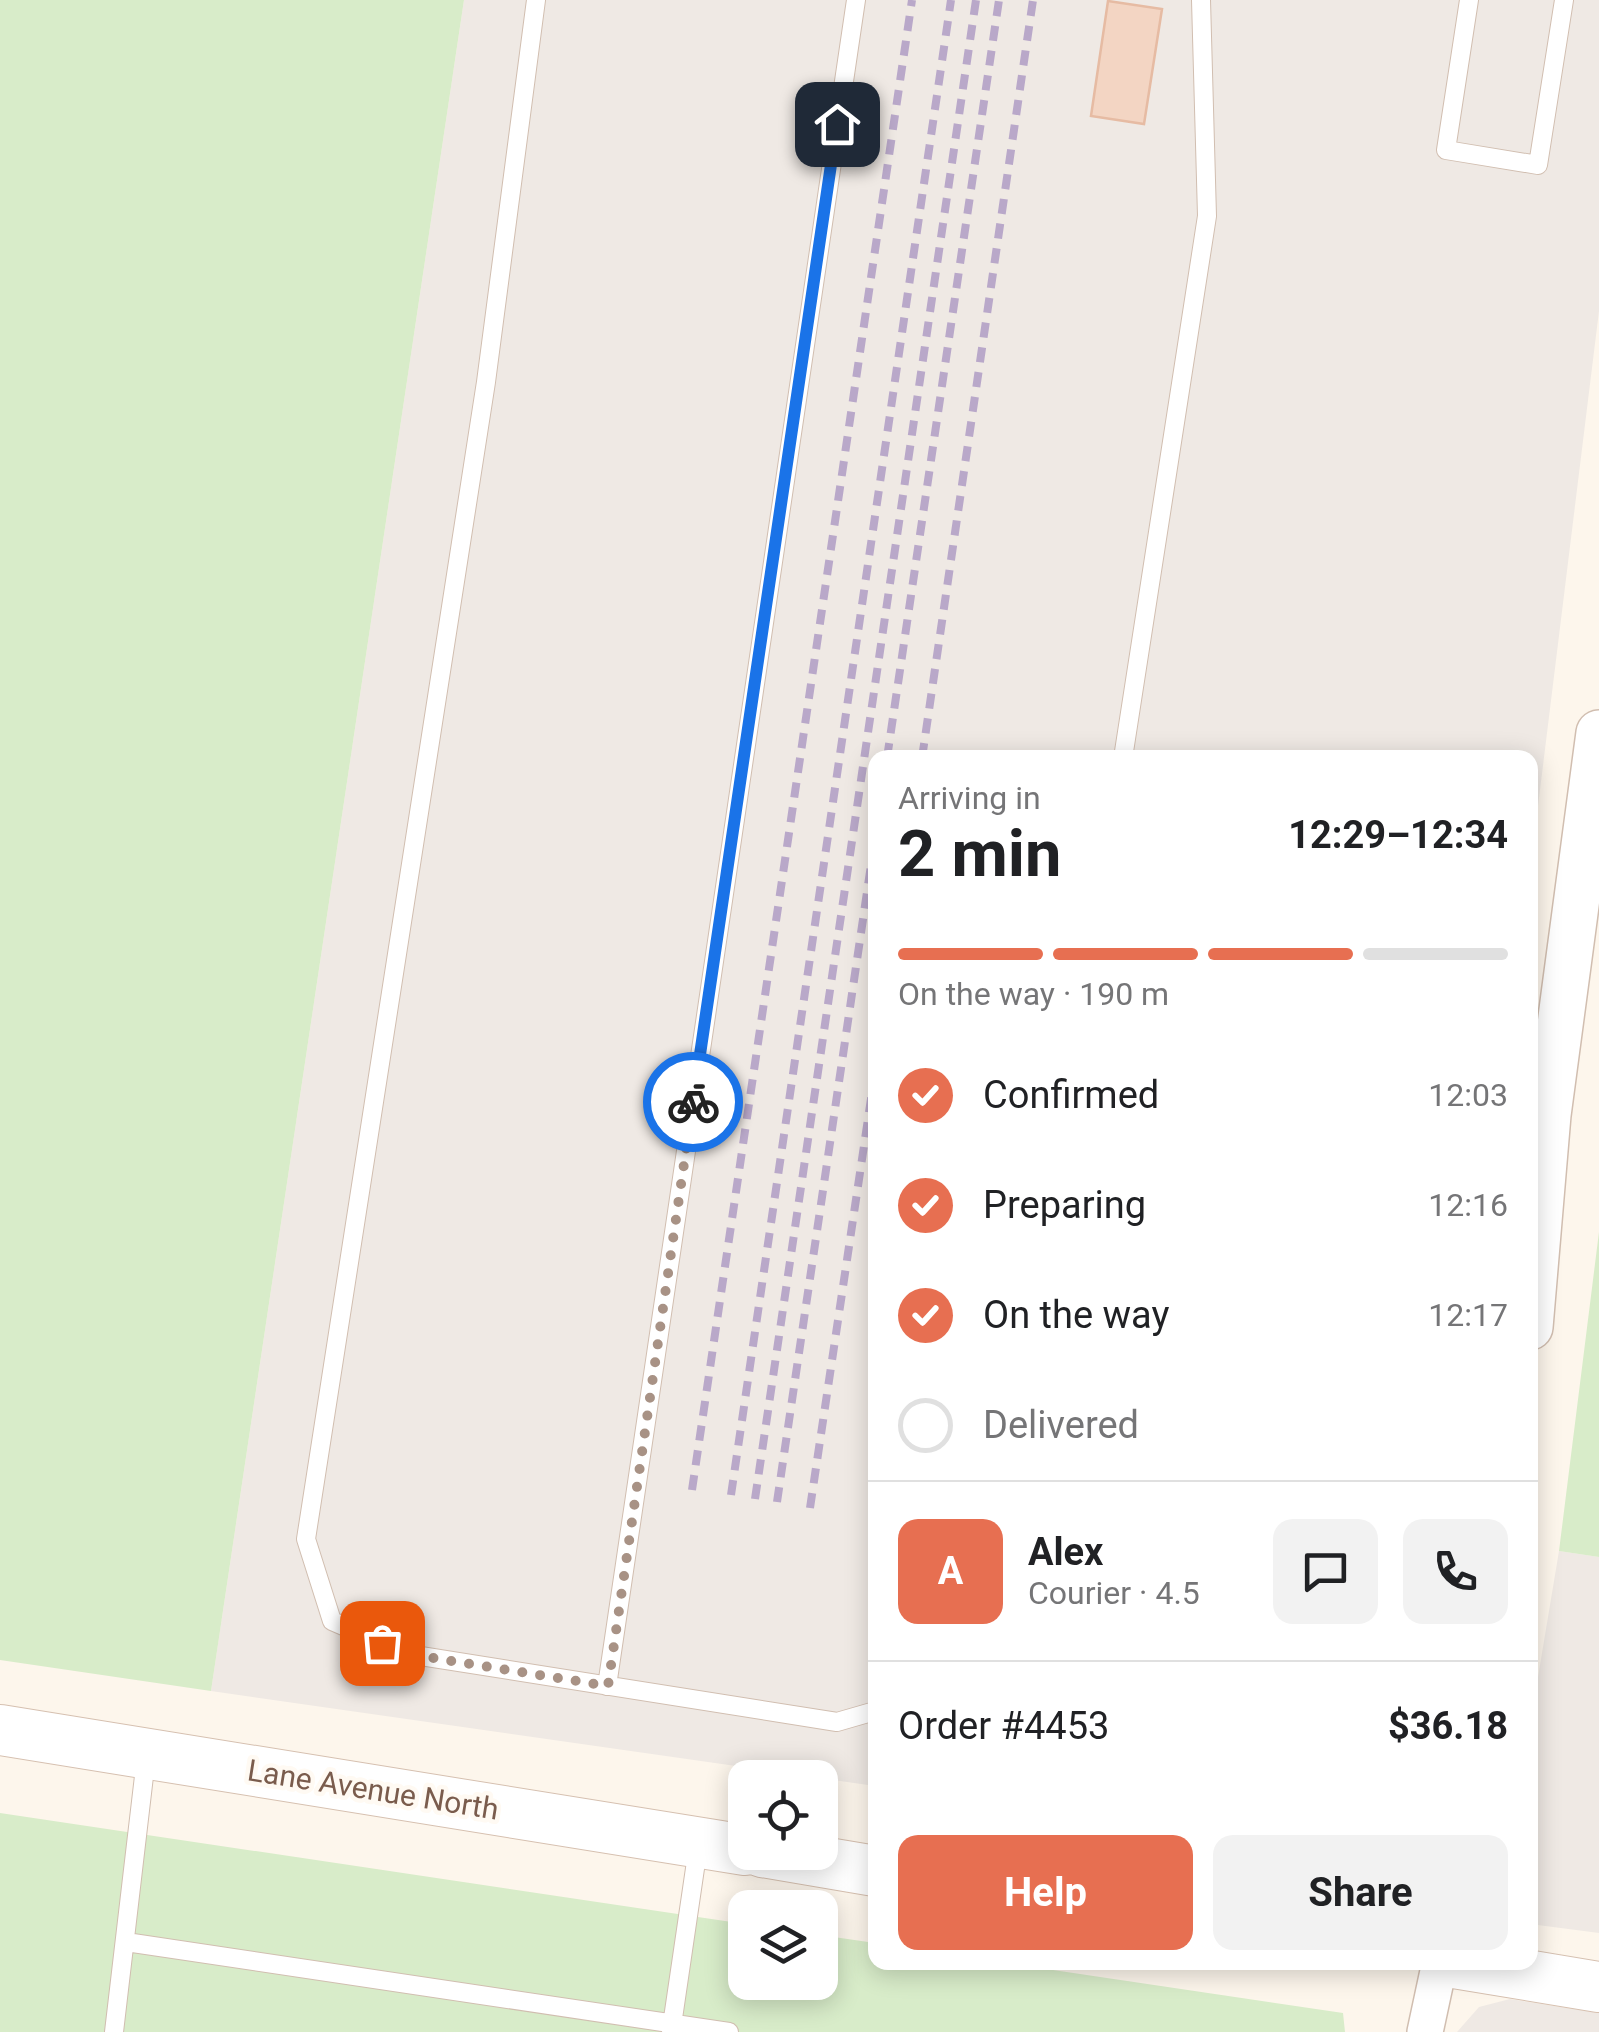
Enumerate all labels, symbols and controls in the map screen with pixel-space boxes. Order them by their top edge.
pin [795,82,880,167]
icon: home [810,97,865,152]
text: Arriving in [898,779,1041,817]
text: 12:29–12:34 [1288,813,1508,857]
text: 2 min [898,816,1061,892]
text: On the way · 190 m [898,975,1169,1013]
courier [643,1052,743,1152]
icon: check [898,1068,953,1123]
text: Confirmed [983,1073,1159,1117]
icon: bike [666,1075,721,1130]
text: 12:03 [1428,1076,1508,1114]
icon: check [898,1178,953,1233]
text: Preparing [983,1183,1146,1227]
text: 12:16 [1428,1186,1508,1224]
icon: check [898,1288,953,1343]
text: On the way [983,1293,1169,1337]
text: 12:17 [1428,1296,1508,1334]
text: Delivered [983,1403,1139,1447]
button: chat [1273,1519,1378,1624]
button: phone [1403,1519,1508,1624]
text: Alex [1028,1530,1103,1574]
text: A [938,1549,963,1593]
text: Courier · 4.5 [1028,1574,1200,1612]
pin [340,1601,425,1686]
icon: bag [355,1616,410,1671]
text: Order #4453 [898,1704,1109,1748]
text: $36.18 [1388,1704,1508,1748]
street label: Lane Avenue North [245,1752,501,1827]
map controls [728,1760,838,2000]
button: locate [728,1760,838,1870]
button: Help [898,1835,1193,1950]
button: Share [1213,1835,1508,1950]
button: layers [728,1890,838,2000]

